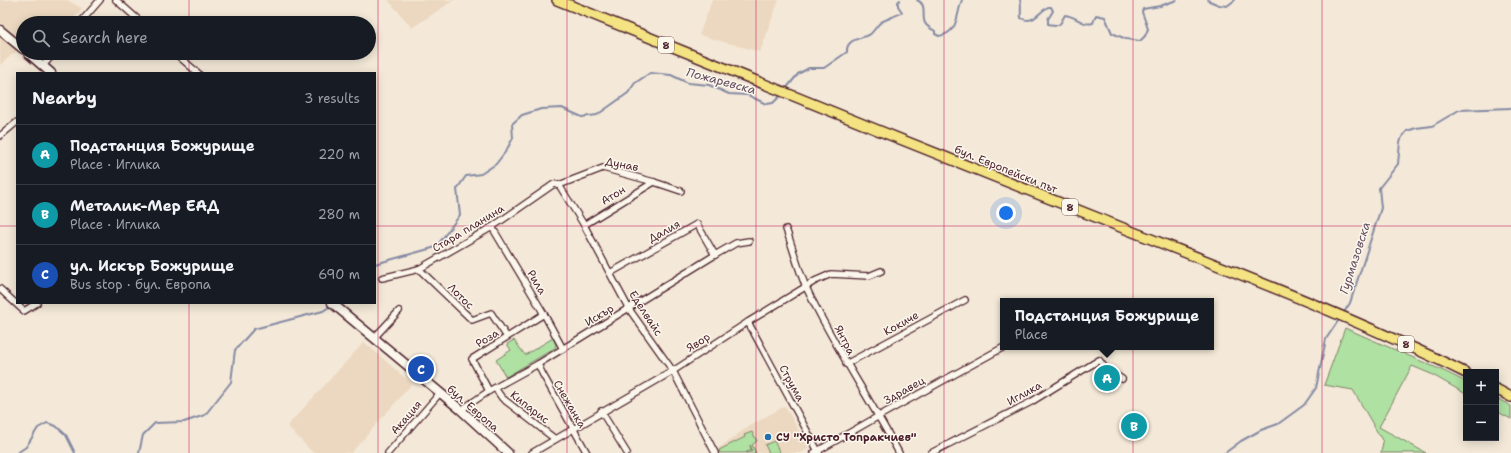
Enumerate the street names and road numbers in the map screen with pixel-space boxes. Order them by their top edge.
road number: 8 [658,37,674,53]
street label: бул. Европейски път [952,142,1060,197]
street label: Дунав [604,154,640,175]
street label: Атон [598,182,628,209]
road number: 8 [1062,199,1078,215]
street label: Стара планина [430,201,507,256]
street label: Далия [646,217,683,246]
street label: Рила [524,267,550,297]
street label: Лотос [444,280,477,313]
street label: Еделвайс [625,288,666,339]
street label: Искър [582,301,617,330]
street label: Кокиче [881,308,921,339]
street label: Янтра [831,323,859,358]
street label: Роза [473,326,502,351]
street label: Явор [684,329,713,356]
road number: 8 [1398,336,1414,352]
street label: Струма [775,362,808,404]
street label: Здравец [881,373,928,408]
street label: Снежанка [550,378,589,431]
street label: Иглика [1004,378,1044,409]
street label: бул. Европа [444,382,502,435]
street label: Кипарис [507,387,553,428]
street label: Акация [387,397,425,438]

